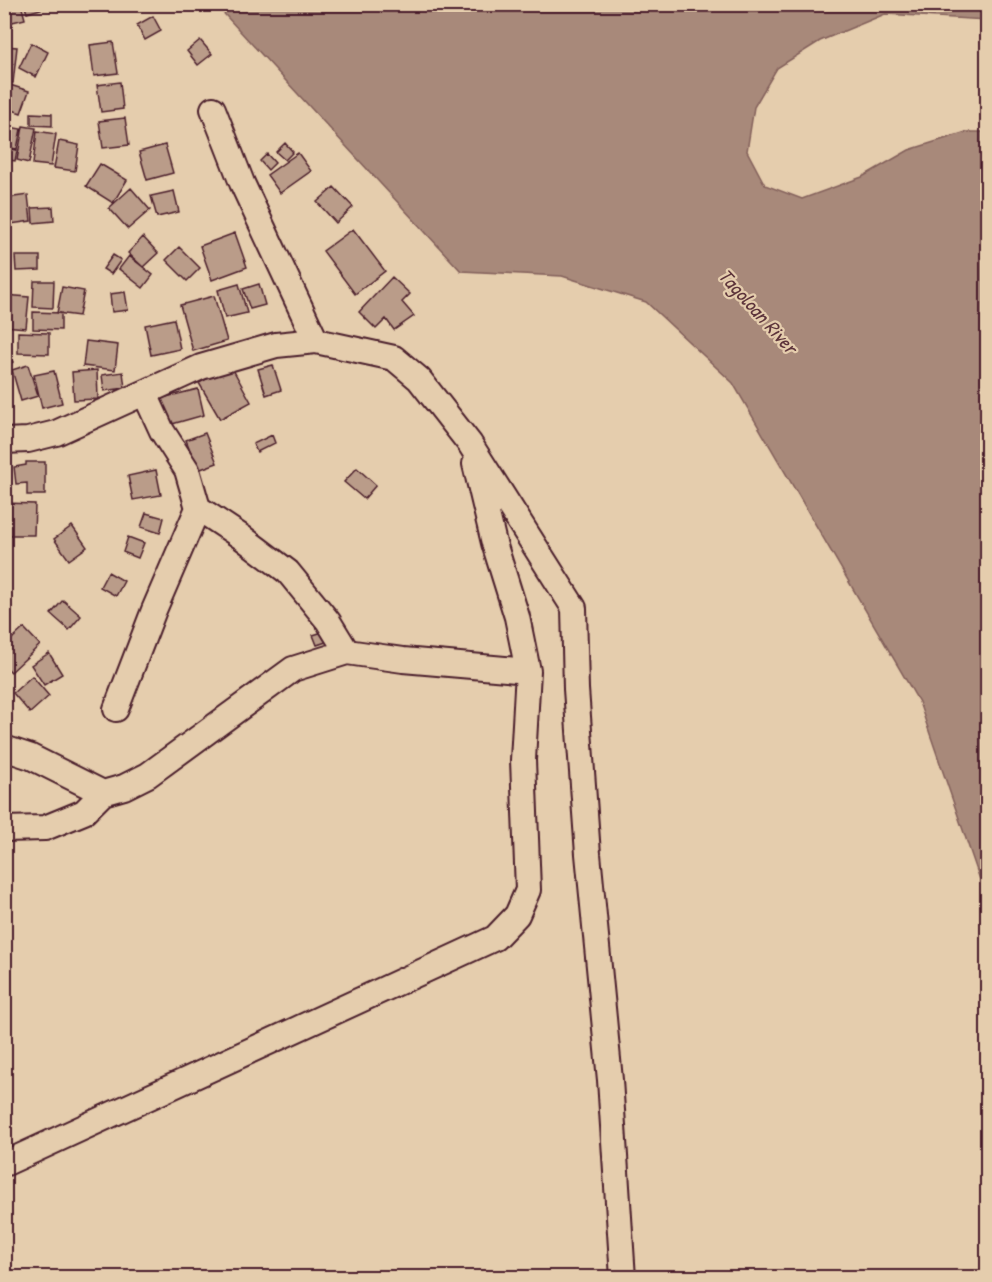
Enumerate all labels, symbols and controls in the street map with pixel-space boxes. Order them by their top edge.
water label: Tagoloan River [712,262,805,362]

